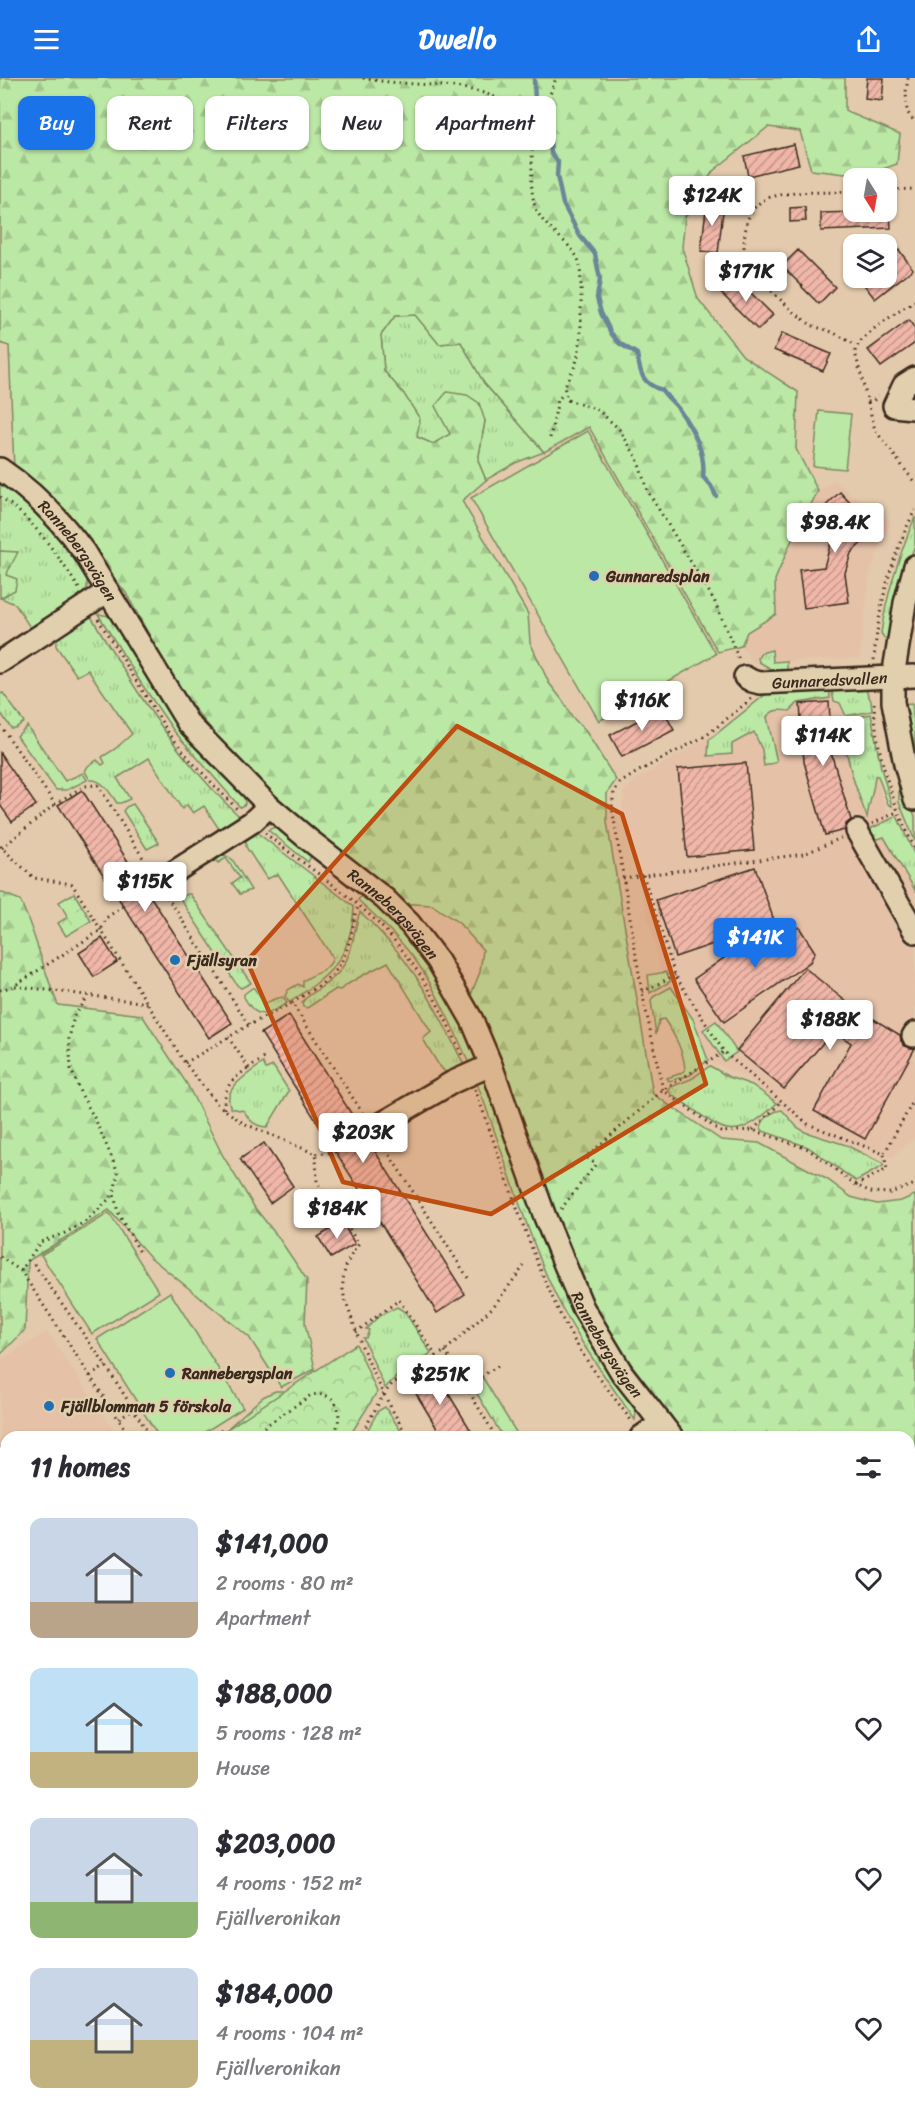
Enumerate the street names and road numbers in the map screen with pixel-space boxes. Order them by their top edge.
street label: Rannebergsvägen [31,492,126,608]
street label: Gunnaredsvallen [771,663,888,697]
street label: Rannebergsvägen [341,860,447,966]
street label: Rannebergsvägen [563,1287,651,1405]

